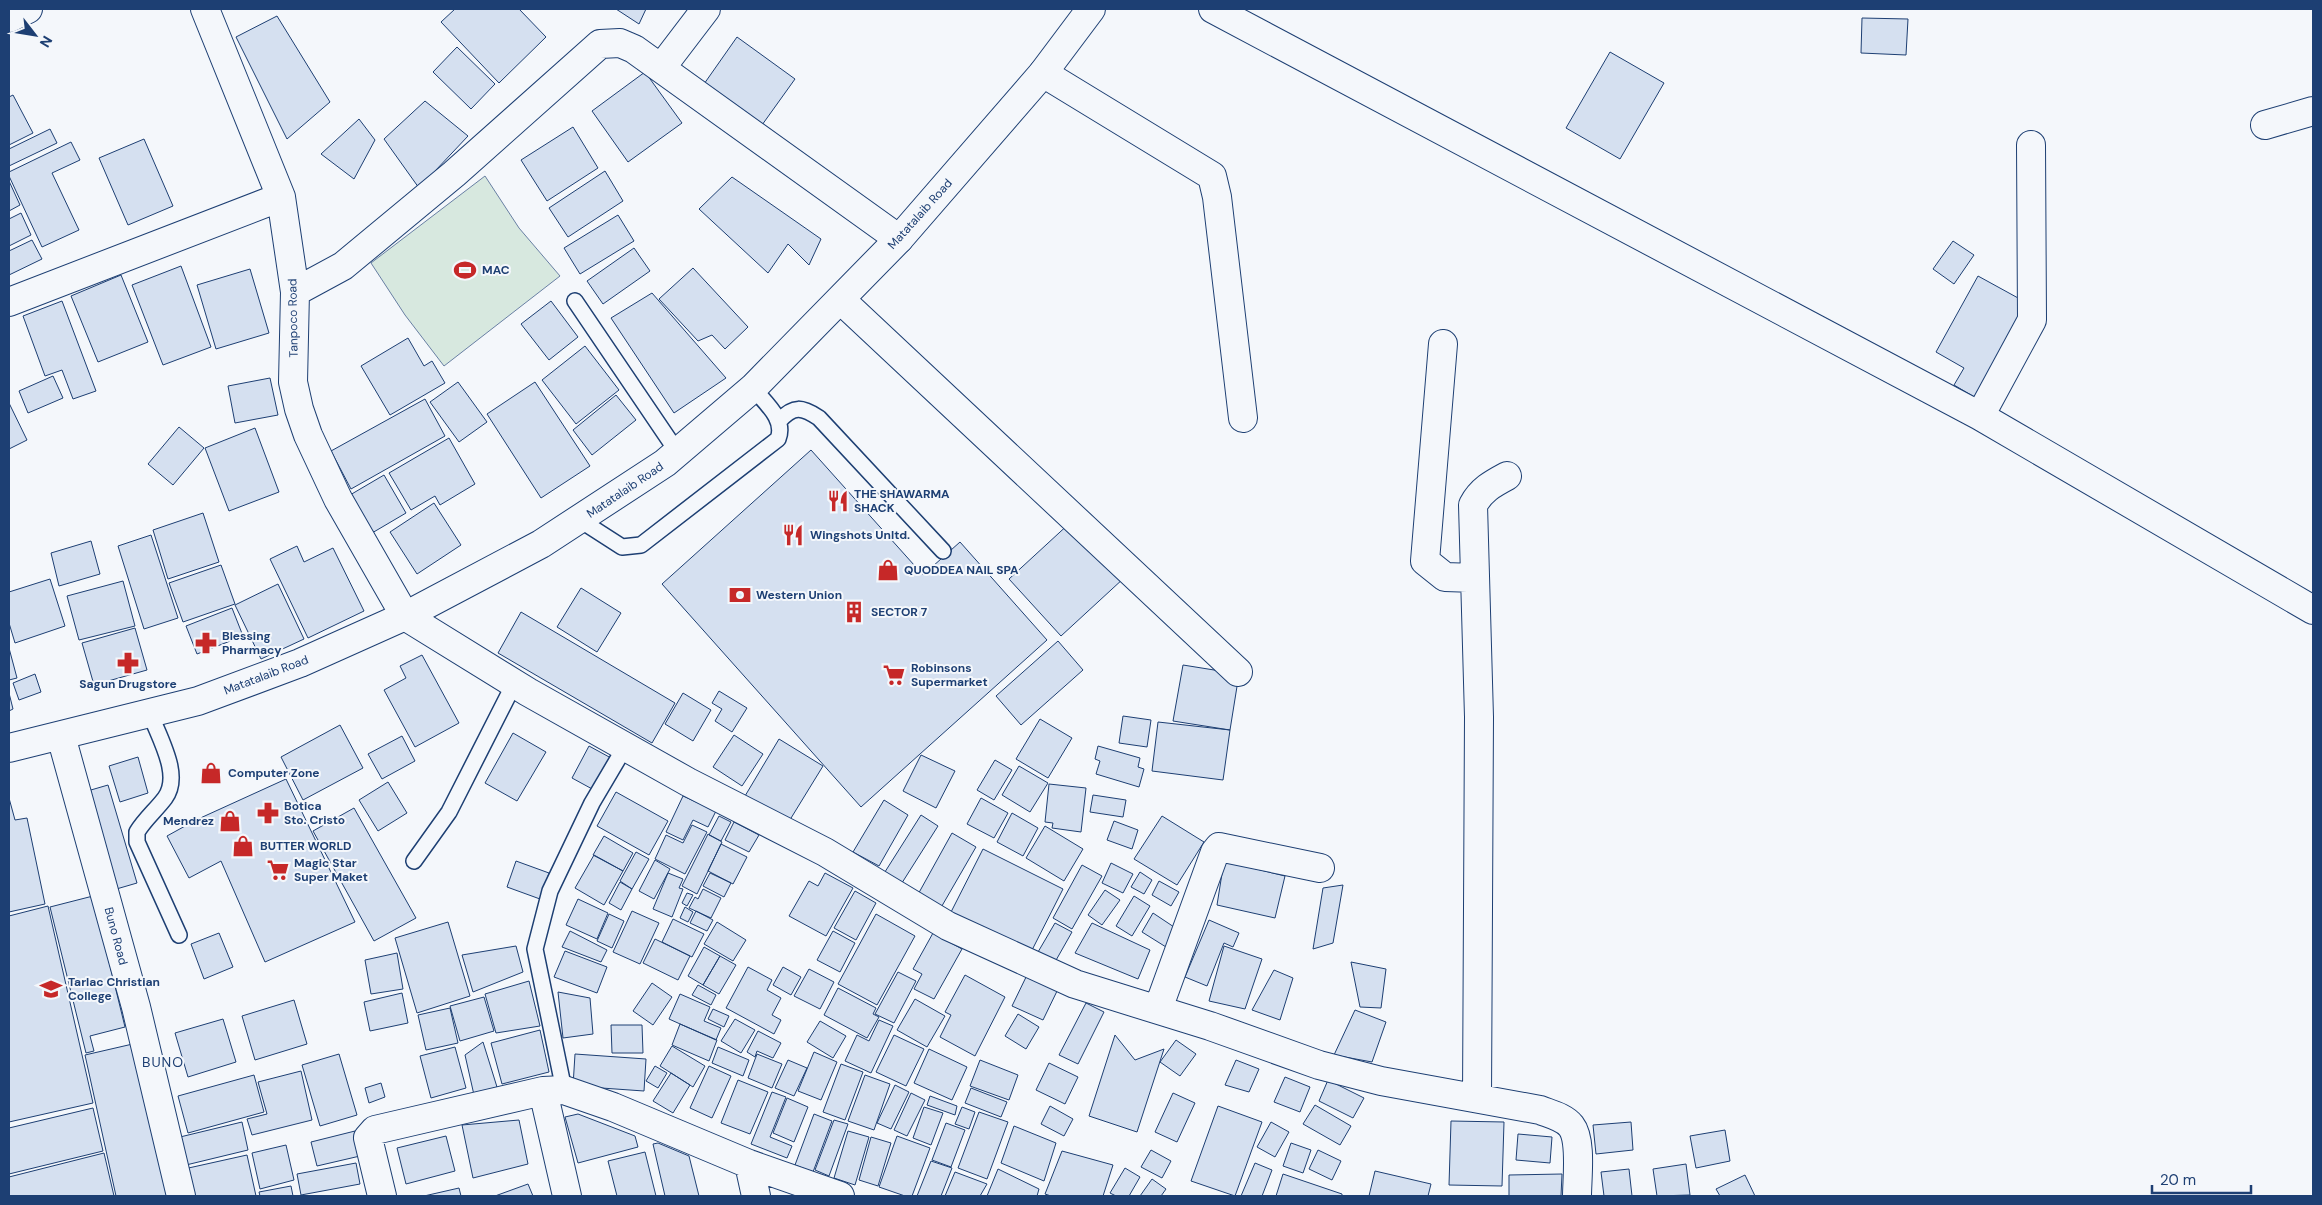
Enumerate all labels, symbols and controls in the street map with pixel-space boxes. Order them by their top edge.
north arrow [10,10,60,60]
text: N [36,33,56,51]
street label: Matatalaib Road [884,175,956,253]
sports icon: MAC [452,257,478,283]
place label: MAC [482,262,510,278]
street label: Tanpoco Road [284,278,302,358]
street label: Matatalaib Road [583,458,667,522]
place label: THE SHAWARMA SHACK [854,486,950,516]
restaurant icon: THE SHAWARMA SHACK [825,488,851,514]
restaurant icon: Wingshots Unltd. [780,522,806,548]
place label: Wingshots Unltd. [810,527,910,543]
shop icon: QUODDEA NAIL SPA [875,557,901,583]
place label: QUODDEA NAIL SPA [904,562,1019,578]
bank icon: Western Union [727,582,753,608]
place label: Western Union [756,587,842,603]
building icon: SECTOR 7 [841,599,867,625]
place label: SECTOR 7 [871,604,928,620]
place label: Blessing Pharmacy [222,628,282,658]
pharmacy icon: Blessing Pharmacy [193,630,219,656]
pharmacy icon: Sagun Drugstore [115,650,141,676]
street label: Matatalaib Road [221,651,311,699]
place label: Robinsons Supermarket [911,660,988,690]
supermarket icon: Robinsons Supermarket [881,662,907,688]
place label: Sagun Drugstore [79,676,177,692]
shop icon: Computer Zone [198,760,224,786]
place label: Computer Zone [228,765,320,781]
place label: Botica Sto. Cristo [284,798,345,828]
pharmacy icon: Botica Sto. Cristo [255,800,281,826]
shop icon: Mendrez [217,808,243,834]
place label: Mendrez [163,813,214,829]
shop icon: BUTTER WORLD [230,833,256,859]
place label: BUTTER WORLD [260,838,352,854]
place label: Magic Star Super Maket [294,855,368,885]
supermarket icon: Magic Star Super Maket [265,857,291,883]
street label: Buno Road [101,905,131,967]
place label: Tarlac Christian College [68,974,160,1004]
school or university icon: Tarlac Christian College [38,976,64,1002]
district label: BUNO [142,1053,184,1071]
scale bar [2152,1162,2251,1194]
text: 20 m [2160,1170,2196,1190]

